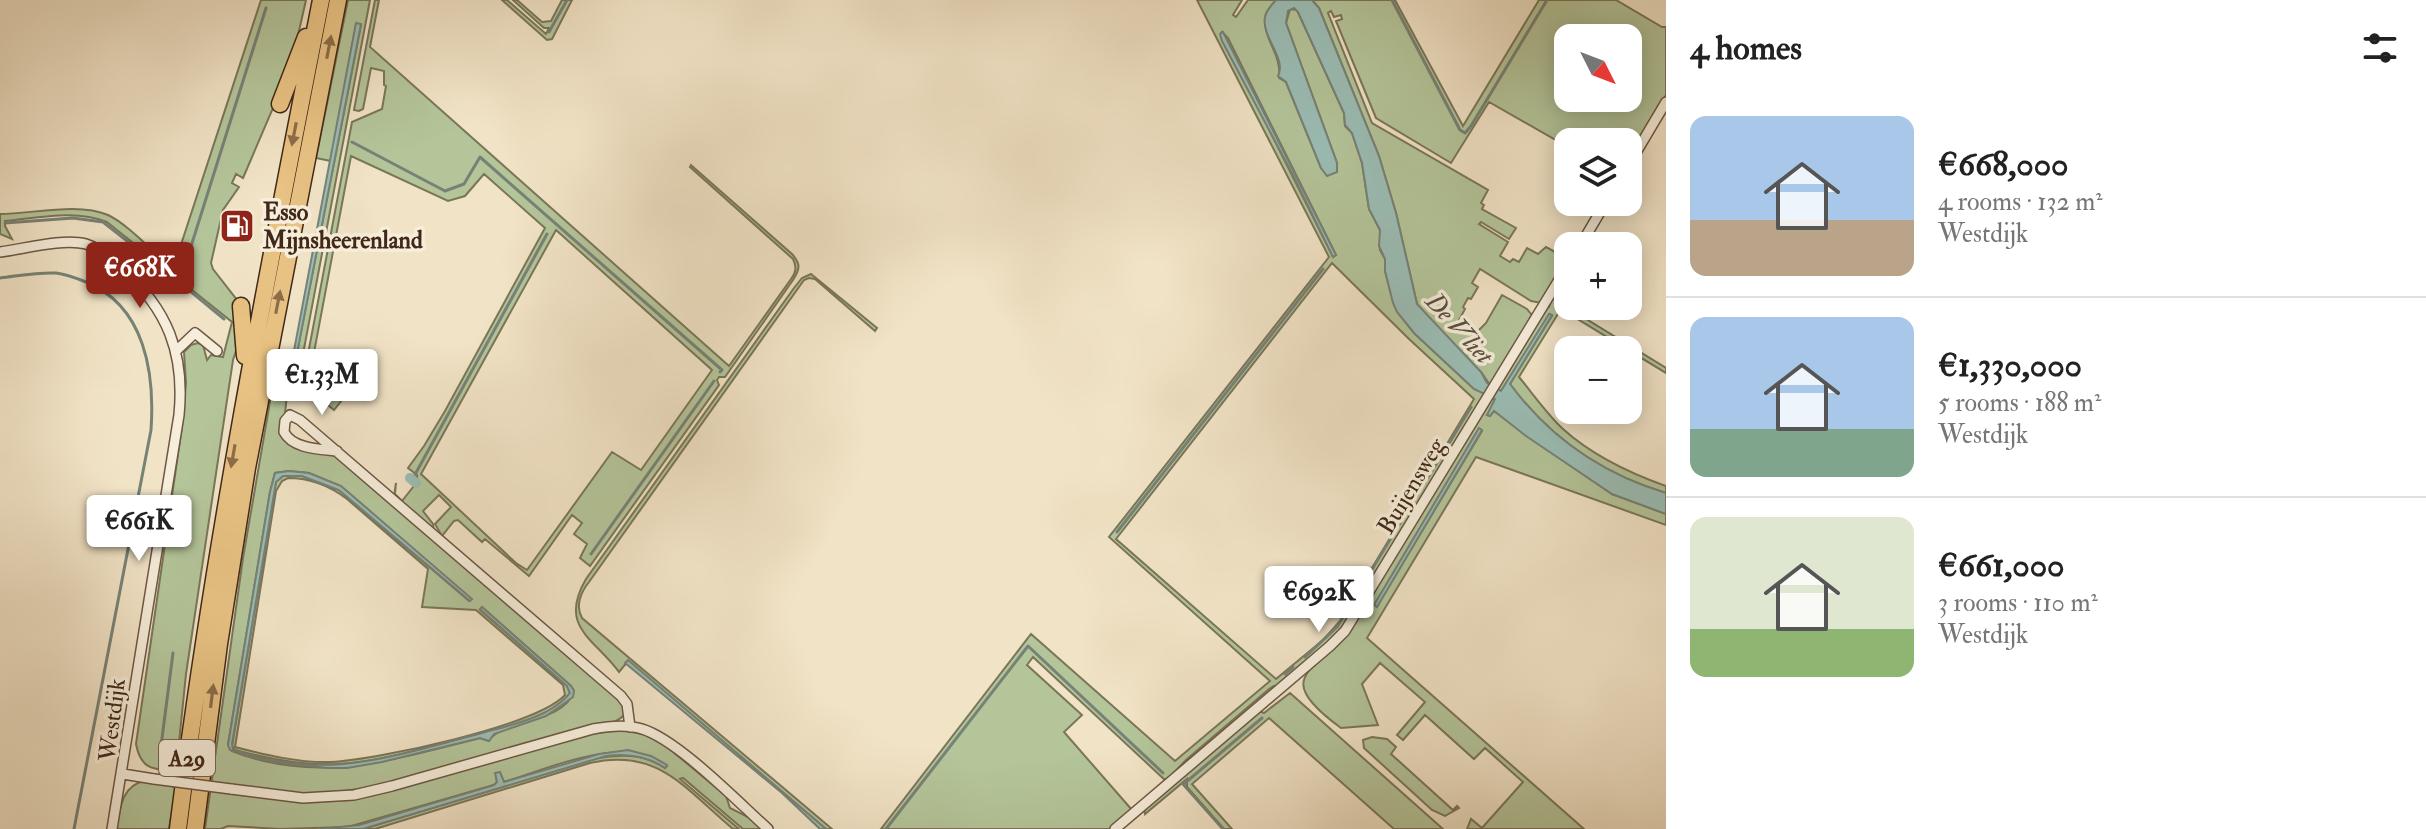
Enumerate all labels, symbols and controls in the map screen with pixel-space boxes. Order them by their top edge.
north arrow [1554,24,1642,112]
map controls [1554,24,1642,424]
icon: filters [2358,26,2402,70]
text: 4 homes [1690,27,1802,70]
one-way arrow [323,34,336,59]
one-way arrow [288,122,300,147]
button: layers [1554,128,1642,216]
text: €668,000 [1938,143,2069,186]
icon: home [1754,148,1850,244]
text: 4 rooms · 132 m² [1938,186,2103,218]
place label: Esso Mijnsheerenland [262,197,423,256]
fuel station icon: Esso Mijnsheerenland [218,207,256,245]
text: Westdijk [1938,218,2028,250]
button: + [1554,232,1642,320]
pin: €668K [84,242,196,310]
text: €668K [104,252,176,284]
water label: De Vliet [1418,285,1501,372]
one-way arrow [272,289,285,314]
button: − [1554,336,1642,424]
text: €1,330,000 [1938,344,2082,387]
pin: €1.33M [257,349,387,417]
icon: home [1754,349,1850,445]
text: €1.33M [285,359,359,391]
text: 5 rooms · 188 m² [1938,387,2101,419]
text: Westdijk [1938,419,2028,451]
street label: Buijensweg [1371,431,1453,540]
one-way arrow [227,444,239,469]
pin: €661K [83,495,195,563]
text: €661K [105,505,173,537]
text: €661,000 [1938,544,2065,587]
icon: home [1754,549,1850,645]
pin: €692K [1263,566,1375,634]
text: €692K [1283,576,1356,608]
text: 3 rooms · 110 m² [1938,587,2098,619]
text: Westdijk [1938,619,2028,651]
street label: Westdijk [92,676,133,764]
one-way arrow [206,683,219,708]
road number: A29 [159,740,215,776]

